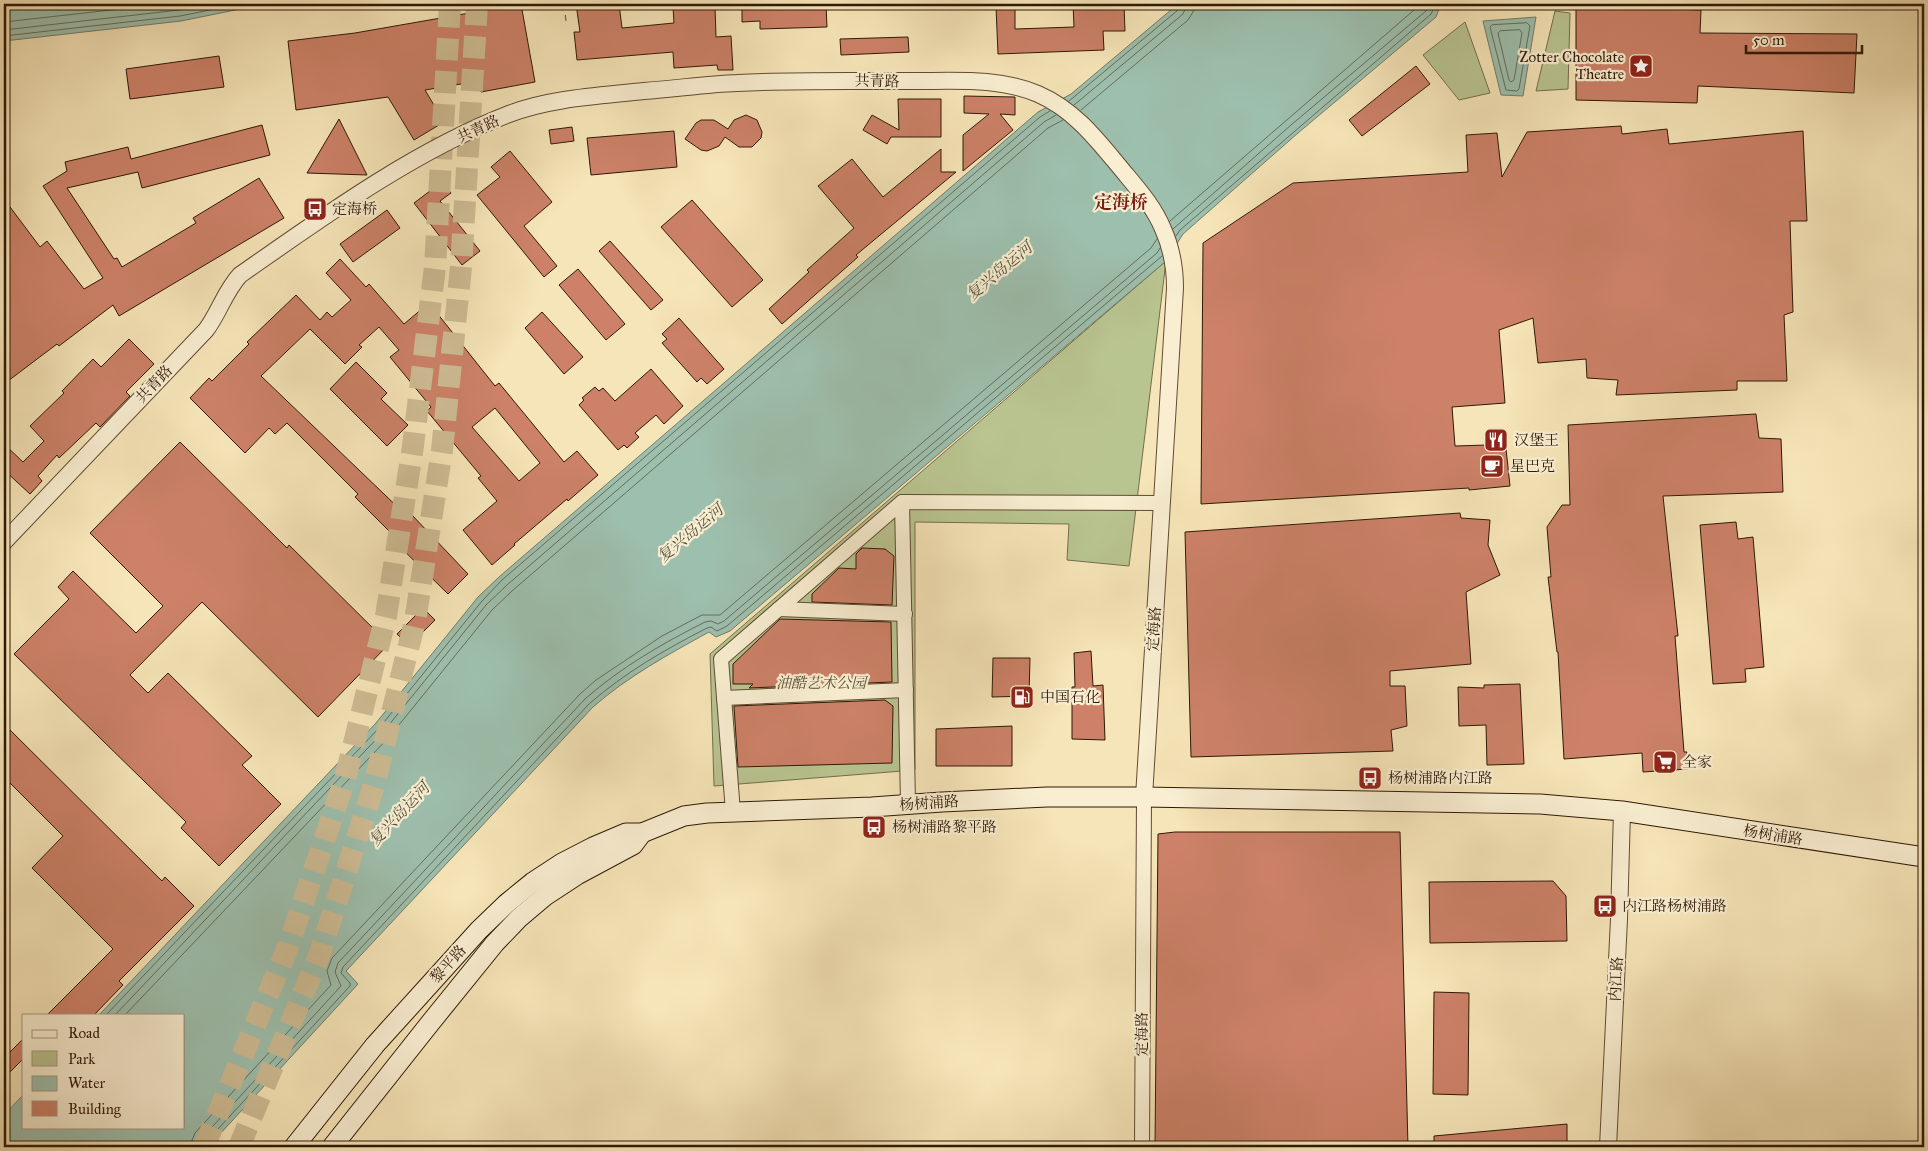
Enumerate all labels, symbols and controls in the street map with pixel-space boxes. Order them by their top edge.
scale bar [1746,22,1862,54]
text: 50 m [1753,31,1785,49]
place label: Zotter Chocolate Theatre [1519,48,1624,83]
place icon: Zotter Chocolate Theatre [1628,53,1654,79]
street label: 共青路 [854,72,900,90]
street label: 共青路 [454,111,502,147]
district label: 定海桥 [1094,191,1148,213]
bus stop icon: 定海桥 [302,196,328,222]
place label: 定海桥 [332,200,377,218]
water label: 复兴岛运河 [962,236,1038,304]
street label: 共青路 [132,362,176,406]
restaurant icon: 汉堡王 [1483,427,1509,453]
place label: 汉堡王 [1514,431,1559,449]
cafe icon: 星巴克 [1479,453,1505,479]
place label: 星巴克 [1510,457,1555,475]
water label: 复兴岛运河 [653,498,729,566]
street label: 定海路 [1144,606,1164,652]
park label: 油酷艺术公园 [776,674,868,692]
fuel station icon: 中国石化 [1009,684,1035,710]
place label: 中国石化 [1040,688,1100,706]
supermarket icon: 全家 [1652,749,1678,775]
place label: 全家 [1682,753,1712,771]
bus stop icon: 杨树浦路内江路 [1357,765,1383,791]
place label: 杨树浦路内江路 [1388,769,1493,787]
water label: 复兴岛运河 [365,776,435,850]
street label: 杨树浦路 [898,792,960,814]
bus stop icon: 杨树浦路黎平路 [861,814,887,840]
place label: 杨树浦路黎平路 [892,818,997,836]
street label: 杨树浦路 [1742,821,1804,849]
bus stop icon: 内江路杨树浦路 [1592,893,1618,919]
place label: 内江路杨树浦路 [1622,897,1727,915]
street label: 黎平路 [426,941,470,987]
street label: 内江路 [1606,956,1626,1002]
street label: 定海路 [1133,1011,1151,1057]
legend [22,1014,185,1128]
text: Road [68,1024,100,1042]
text: Park [68,1050,95,1068]
text: Water [68,1074,105,1092]
text: Building [68,1100,122,1118]

